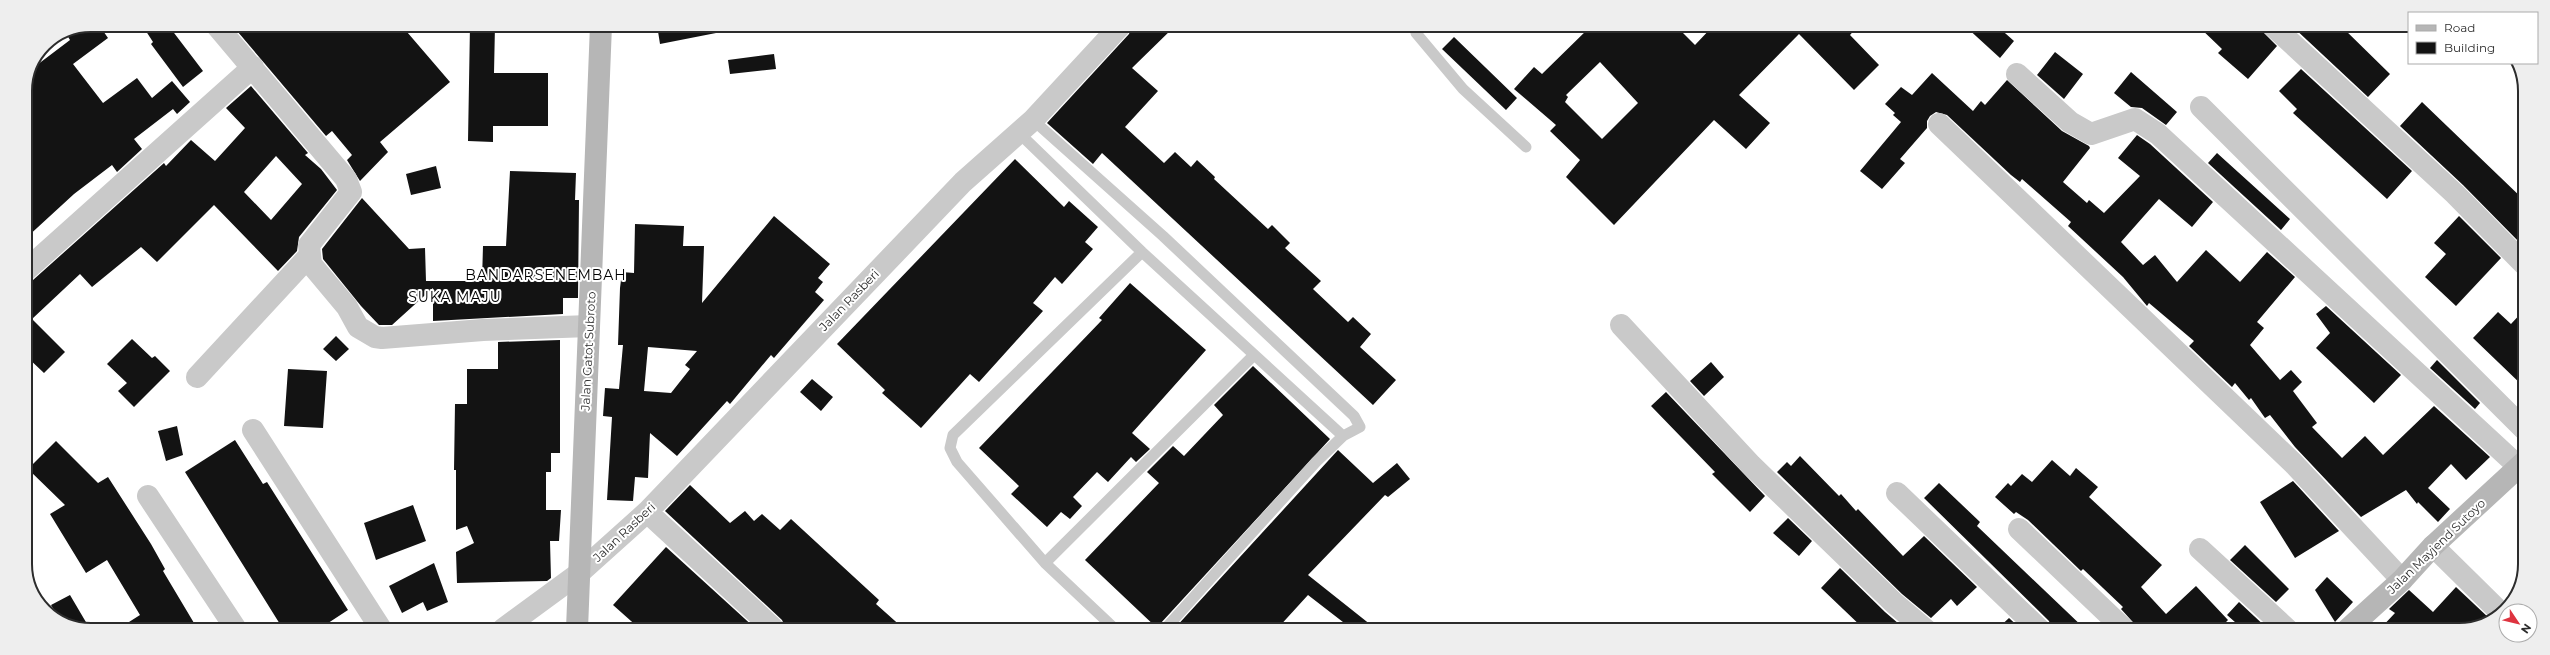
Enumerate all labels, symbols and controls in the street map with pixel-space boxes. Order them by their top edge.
legend [2408,12,2538,64]
text: Road [2444,20,2475,35]
text: Building [2444,40,2495,55]
district label: BANDARSENEMBAH [465,266,627,284]
street label: Jalan Rasberi [815,266,882,335]
district label: SUKA MAJU [408,288,502,306]
street label: Jalan Gatot Subroto [577,291,599,412]
street label: Jalan Mayjend Sutoyo [2383,495,2488,597]
street label: Jalan Rasberi [589,499,658,565]
north arrow [2498,603,2538,643]
text: N [2518,621,2534,636]

